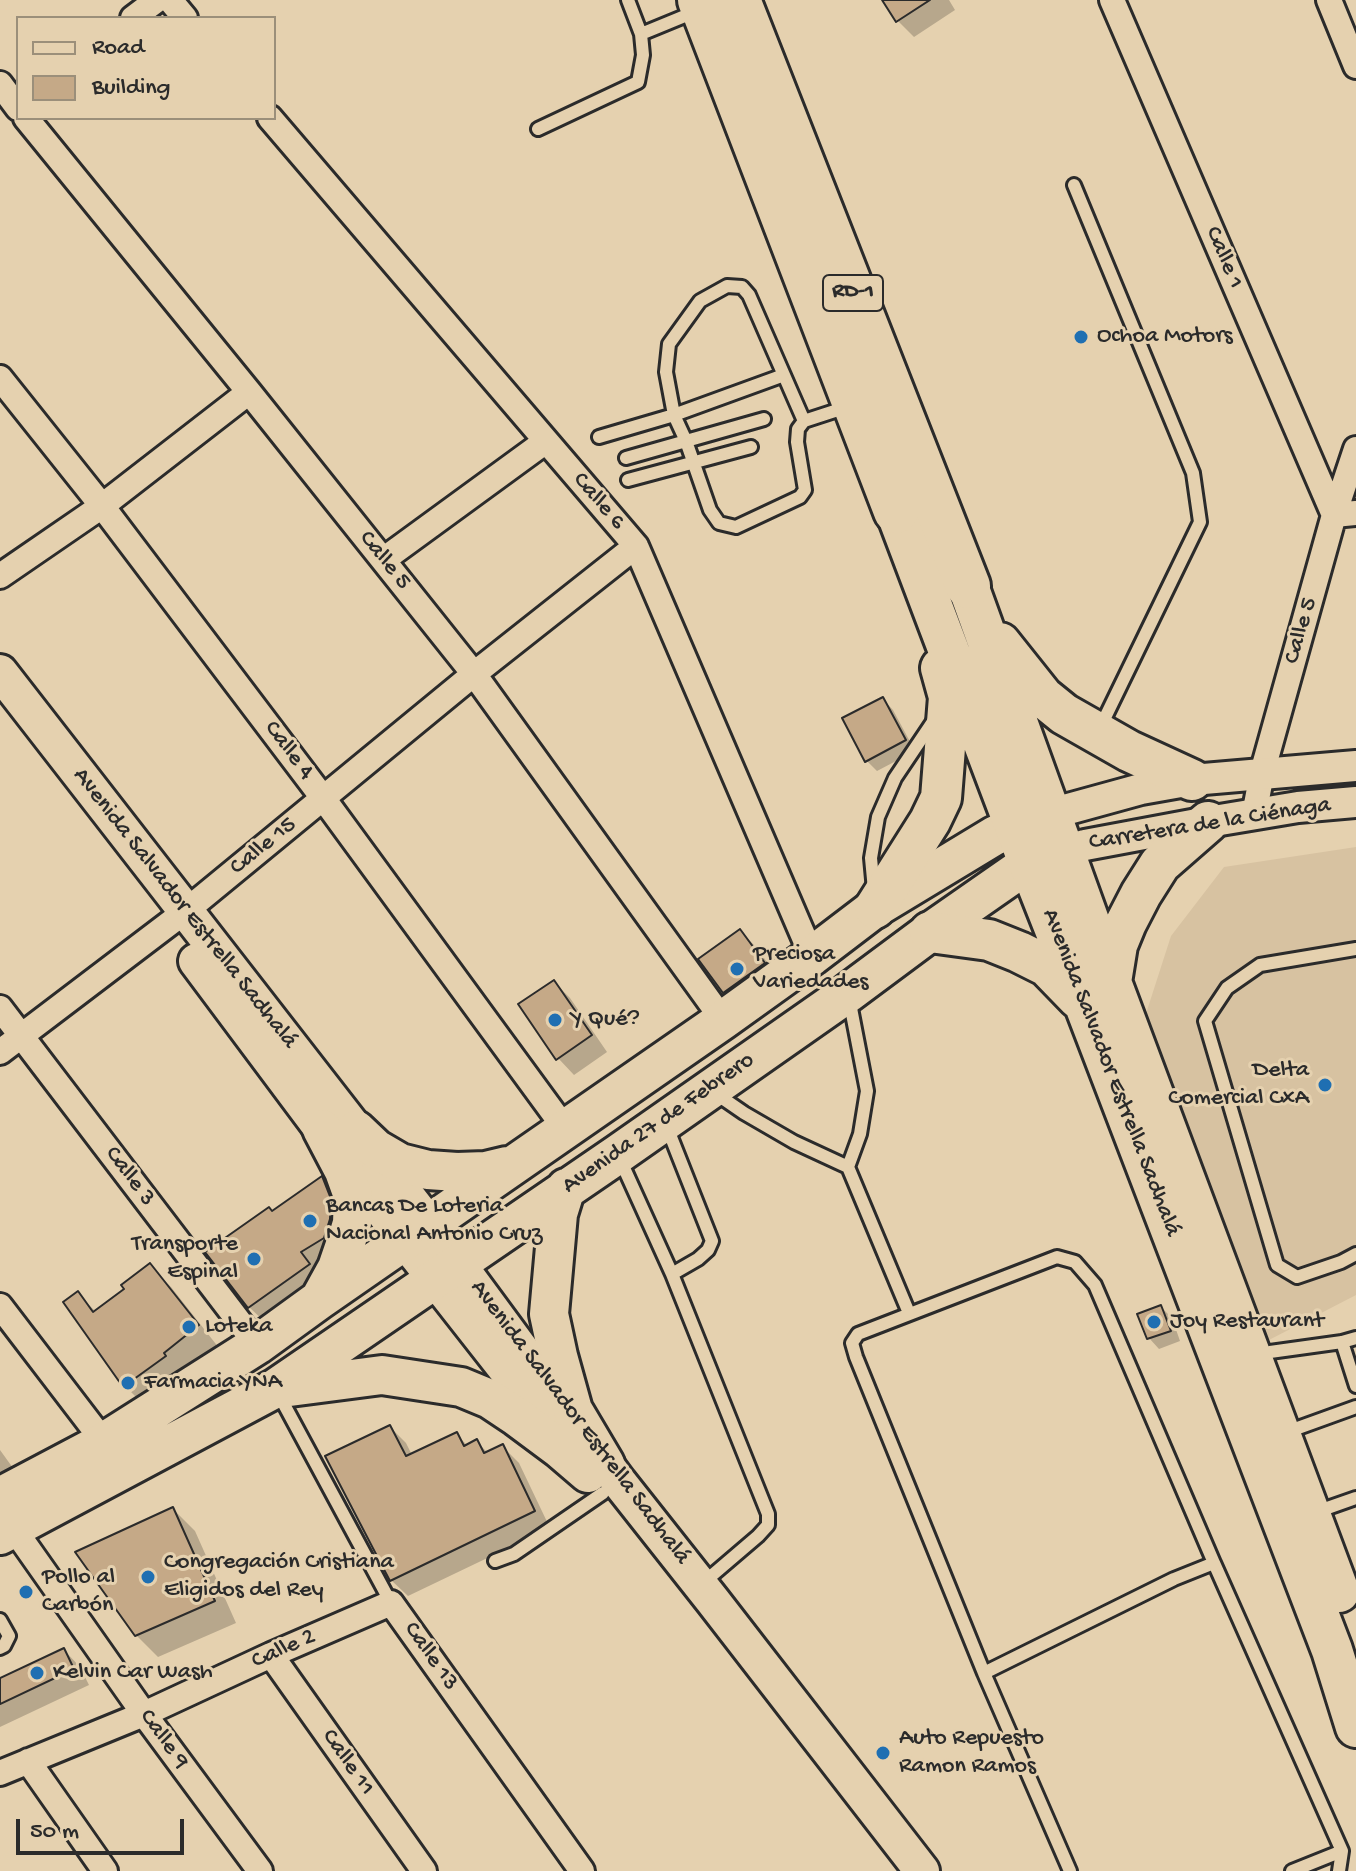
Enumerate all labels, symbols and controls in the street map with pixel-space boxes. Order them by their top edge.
legend [16,16,276,120]
text: Road [92,34,144,63]
text: Building [92,74,170,103]
street label: Calle 1 [1197,223,1249,293]
road number: RD-1 [823,275,883,311]
place label: Ochoa Motors [1097,323,1233,351]
marker: Ochoa Motors [1072,328,1090,346]
street label: Calle 6 [565,467,631,537]
street label: Calle 5 [352,526,416,596]
street label: Calle 5 [1279,595,1325,667]
street label: Calle 4 [257,716,319,786]
street label: Avenida Salvador Estrella Sadhalá [65,763,303,1055]
street label: Carretera de la Ciénaga [1087,792,1333,858]
street label: Calle 15 [225,811,303,883]
street label: Avenida Salvador Estrella Sadhalá [1034,905,1186,1241]
place label: Preciosa Variedades [753,941,868,997]
marker: Preciosa Variedades [728,960,746,978]
place label: Y Qué? [571,1006,640,1034]
marker: Y Qué? [546,1011,564,1029]
street label: Avenida 27 de Febrero [557,1047,761,1201]
place label: Delta Comercial CxA [1168,1057,1309,1113]
marker: Delta Comercial CxA [1316,1076,1334,1094]
street label: Calle 3 [97,1141,161,1213]
place label: Bancas De Loteria Nacional Antonio Cruz [326,1193,542,1249]
marker: Bancas De Loteria Nacional Antonio Cruz [301,1212,319,1230]
place label: Transporte Espinal [132,1231,238,1287]
marker: Transporte Espinal [245,1250,263,1268]
street label: Avenida Salvador Estrella Sadhalá [463,1275,695,1571]
place label: Joy Restaurant [1170,1308,1324,1336]
place label: Loteka [205,1313,272,1341]
marker: Joy Restaurant [1145,1313,1163,1331]
marker: Loteka [180,1318,198,1336]
place label: Farmacia YNA [144,1369,282,1397]
marker: Farmacia YNA [119,1374,137,1392]
place label: Congregación Cristiana Eligidos del Rey [164,1549,394,1605]
place label: Pollo al Carbón [42,1564,115,1620]
marker: Congregación Cristiana Eligidos del Rey [139,1568,157,1586]
marker: Pollo al Carbón [17,1583,35,1601]
street label: Calle 13 [396,1617,464,1697]
street label: Calle 2 [248,1623,320,1677]
place label: Kelvin Car Wash [53,1659,213,1687]
marker: Kelvin Car Wash [28,1664,46,1682]
street label: Calle 9 [132,1704,194,1776]
street label: Calle 11 [314,1724,380,1802]
place label: Auto Repuesto Ramon Ramos [899,1725,1044,1781]
marker: Auto Repuesto Ramon Ramos [874,1744,892,1762]
scale bar [20,1803,188,1853]
text: 50 m [30,1818,79,1847]

